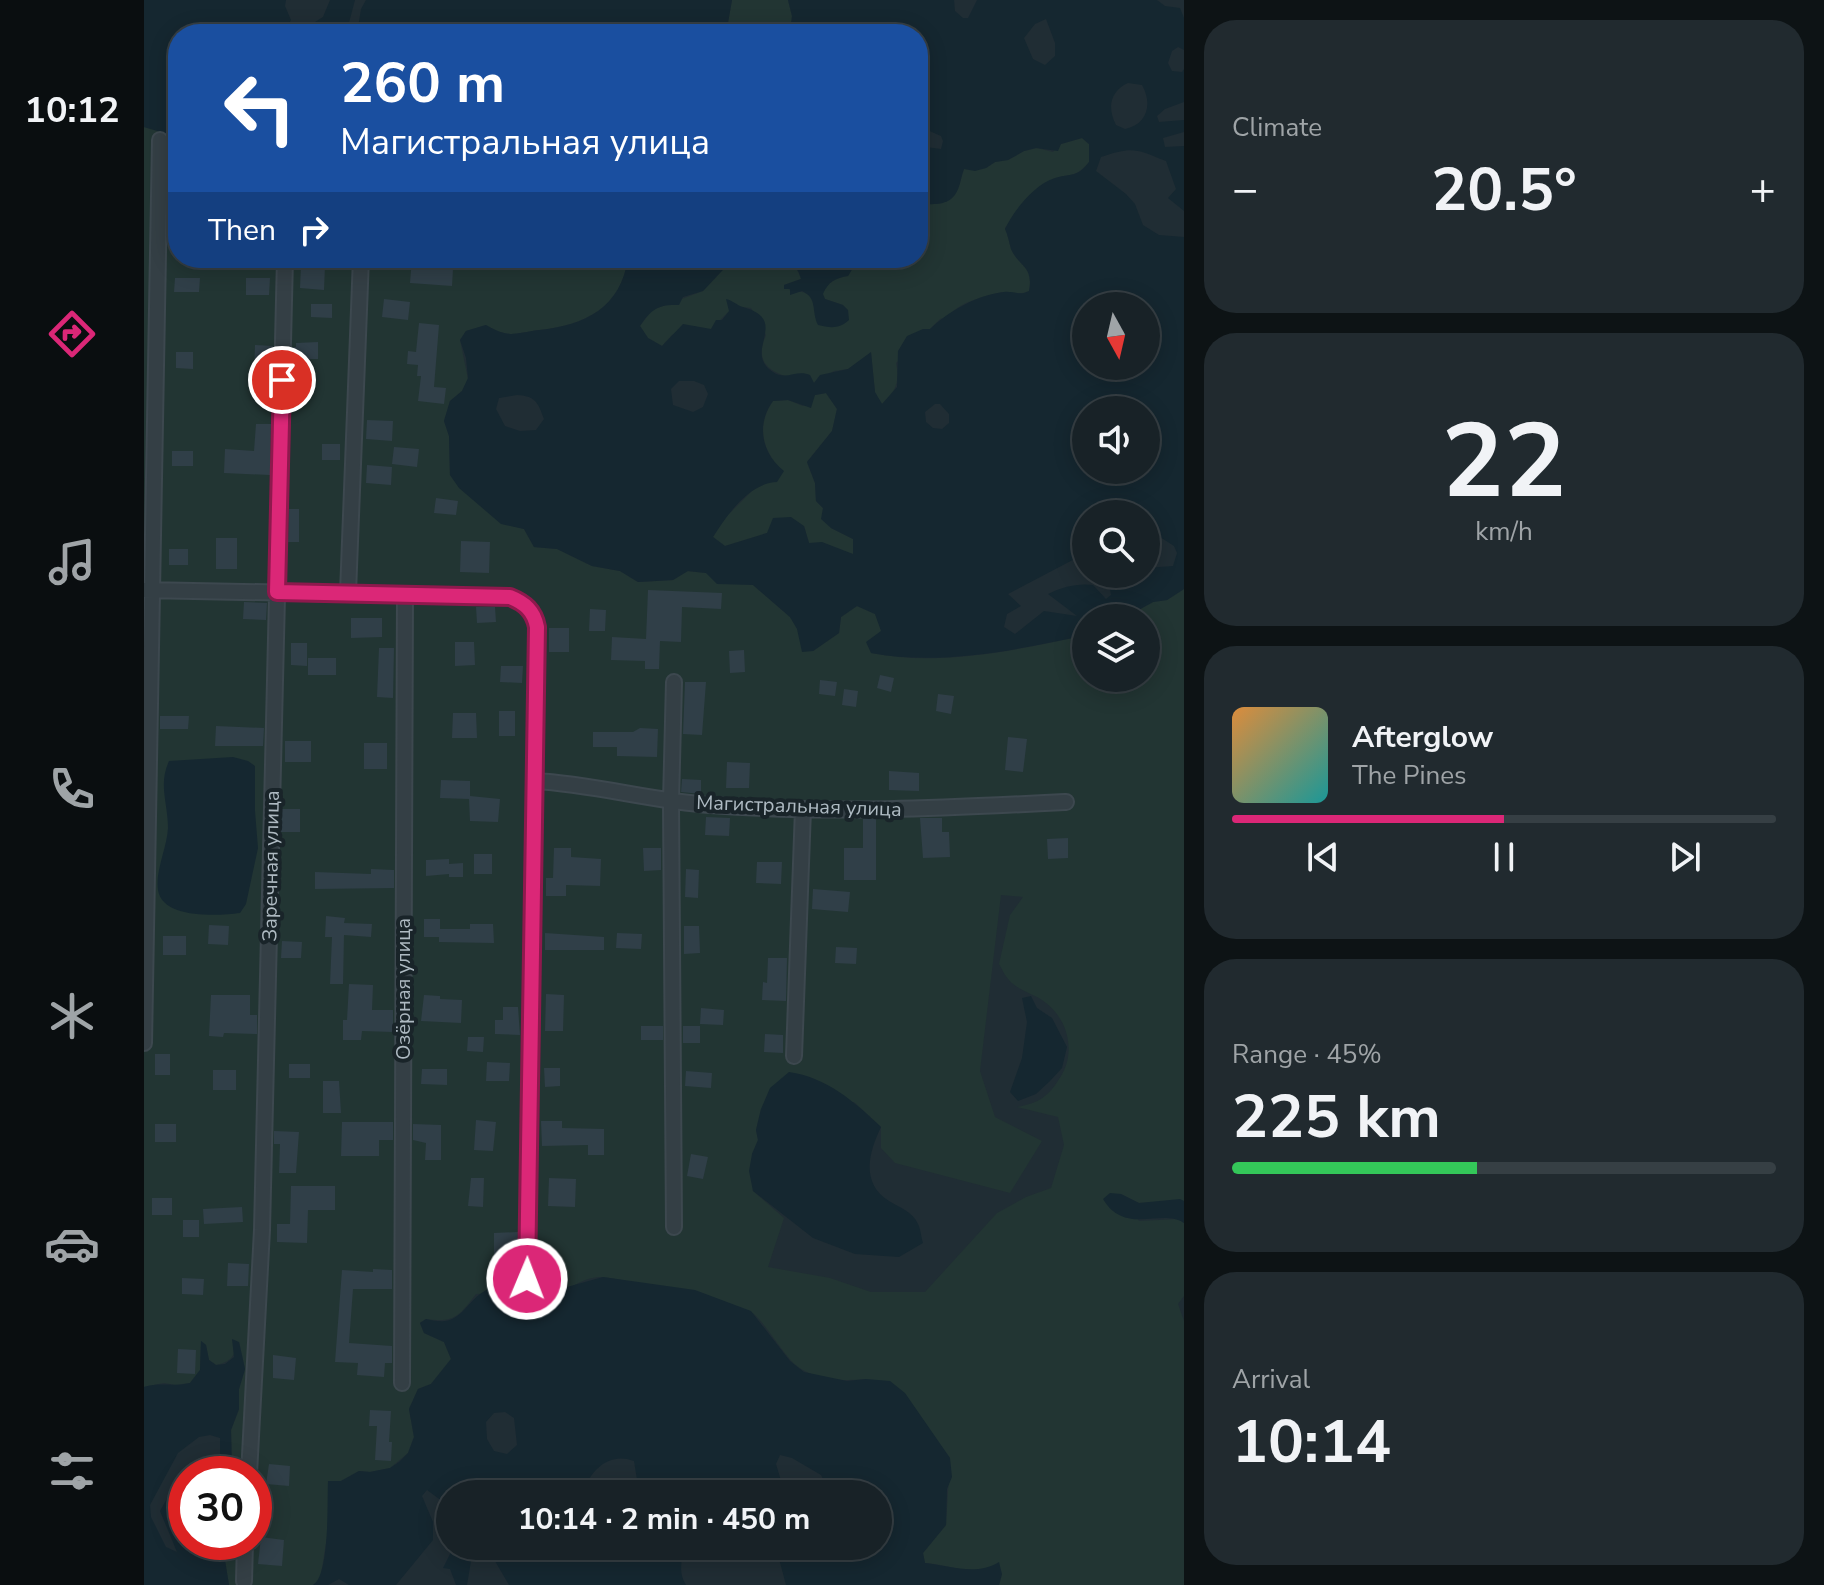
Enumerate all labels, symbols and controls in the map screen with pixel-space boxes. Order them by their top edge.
text: 260 m [340,45,505,122]
icon: left [208,56,312,160]
text: 10:12 [24,86,120,135]
text: Climate [1232,110,1322,145]
text: Магистральная улица [340,118,710,167]
text: 20.5° [1431,149,1577,231]
text: − [1232,160,1258,220]
text: + [1750,160,1776,220]
icon: right [292,208,336,252]
text: Then [208,210,276,251]
north arrow [1072,292,1160,380]
map controls [1072,292,1160,692]
icon: directions [44,306,100,362]
pin [248,346,316,414]
icon: arrive [260,358,304,402]
text: 22 [1442,391,1566,533]
button: sound [1072,396,1160,484]
button: search [1072,500,1160,588]
text: km/h [1475,514,1533,549]
icon: music [44,534,100,590]
button: layers [1072,604,1160,692]
text: Afterglow [1352,717,1493,758]
text: The Pines [1352,758,1467,793]
icon: phone [44,761,100,817]
street label: Магистральная улица [696,789,902,823]
street label: Заречная улица [256,790,286,942]
icon: previous [1301,835,1345,879]
icon: pause [1482,835,1526,879]
icon: next [1663,835,1707,879]
street label: Озёрная улица [390,918,417,1060]
icon: climate [44,988,100,1044]
text: Range · 45% [1232,1037,1382,1072]
text: 225 km [1232,1076,1441,1158]
icon: car [44,1216,100,1272]
position arrow [485,1237,569,1321]
text: Arrival [1232,1362,1310,1397]
text: 10:14 [1232,1401,1391,1483]
icon: filters [44,1443,100,1499]
speed limit sign: 30 [168,1456,272,1560]
text: 10:14 · 2 min · 450 m [518,1499,810,1540]

